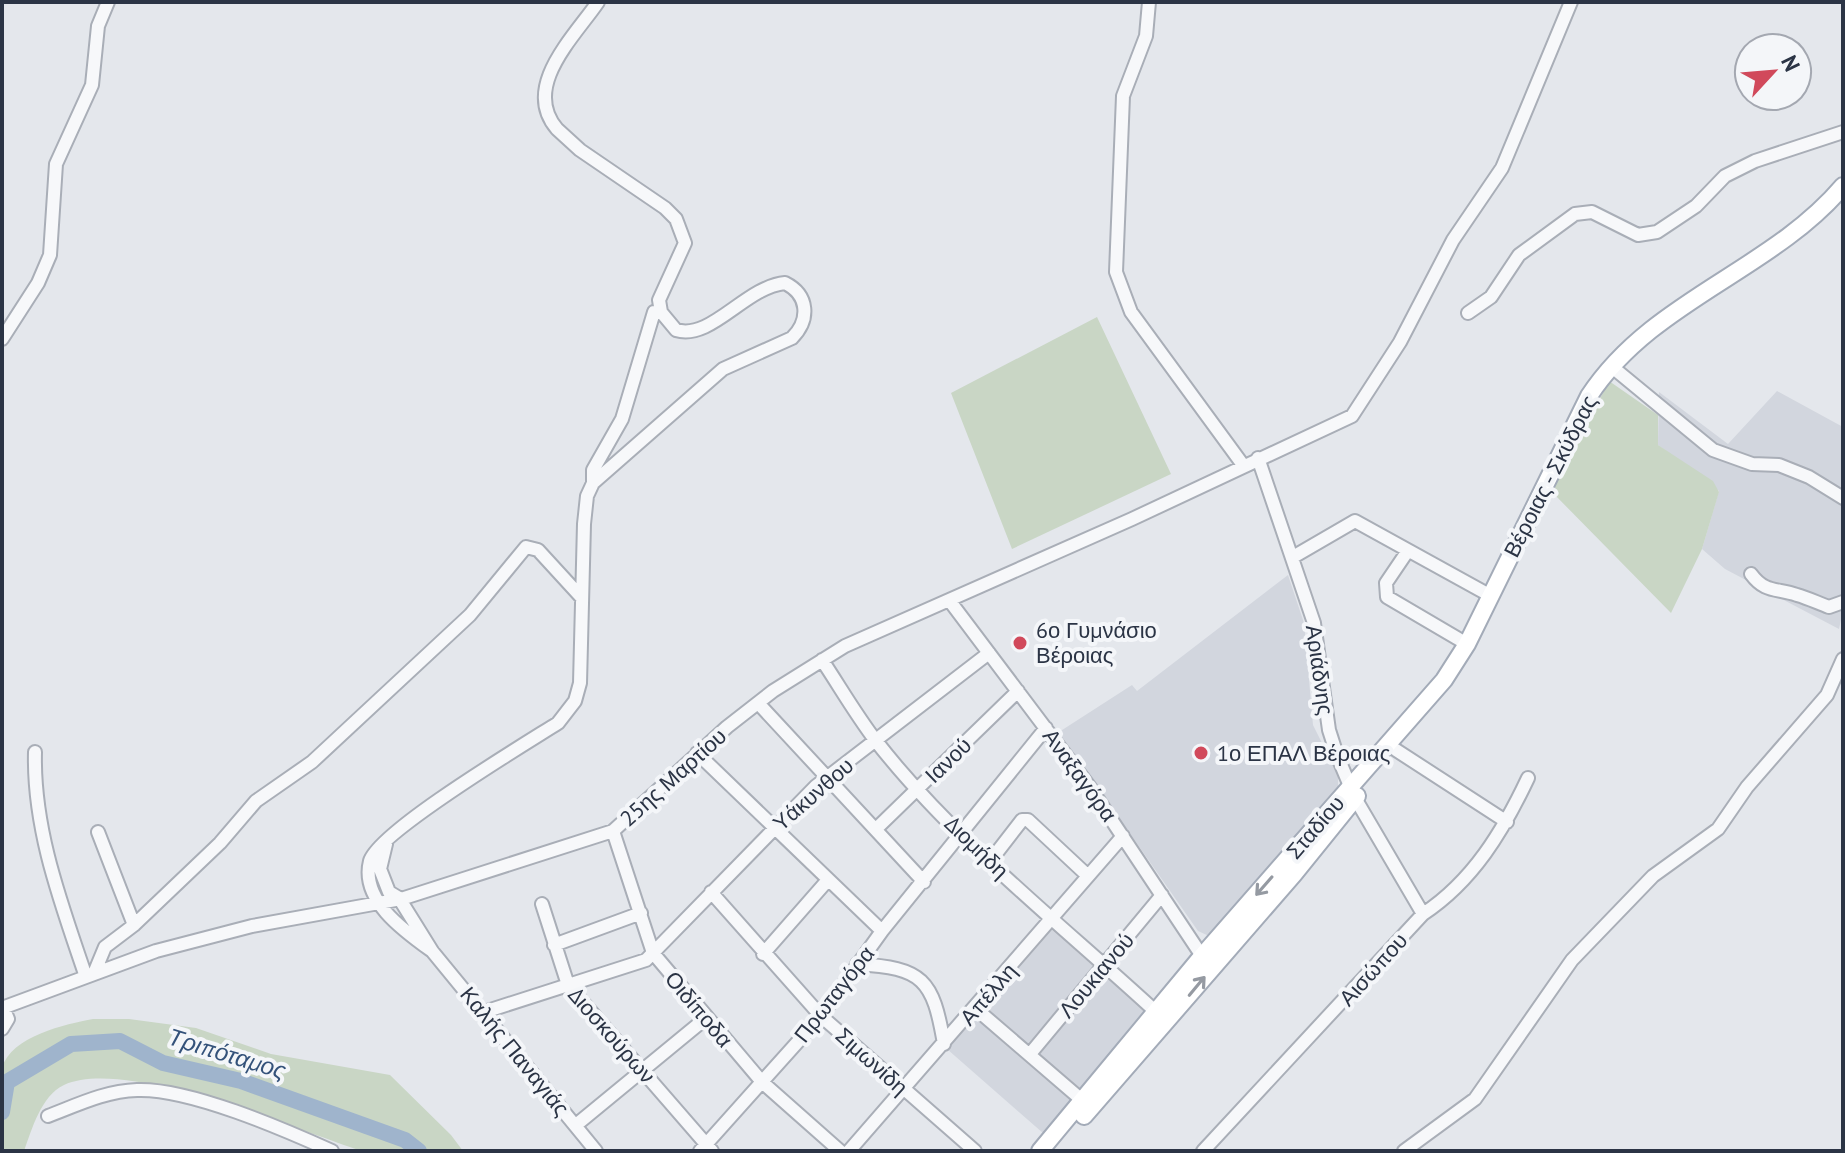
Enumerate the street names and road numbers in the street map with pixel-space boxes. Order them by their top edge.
street label: Βέροιας - Σκύδρας [1497,390,1603,562]
street label: Αριάδνης [1300,623,1340,717]
street label: 25ης Μαρτίου [614,722,732,832]
street label: Αναξαγόρα [1037,723,1123,827]
street label: Ιανού [919,731,977,789]
street label: Υάκυνθου [767,751,859,837]
street label: Σταδίου [1280,789,1350,865]
street label: Διομήδη [939,810,1015,884]
street label: Αισώπου [1333,926,1413,1012]
street label: Λουκιανού [1052,927,1140,1023]
street label: Πρωταγόρα [788,940,881,1048]
street label: Απέλλη [953,957,1023,1031]
street label: Οιδίποδα [659,965,739,1053]
street label: Καλής Παναγιάς [454,981,576,1121]
street label: Διοσκούρων [562,981,662,1089]
street label: Σιμωνίδη [830,1021,914,1101]

